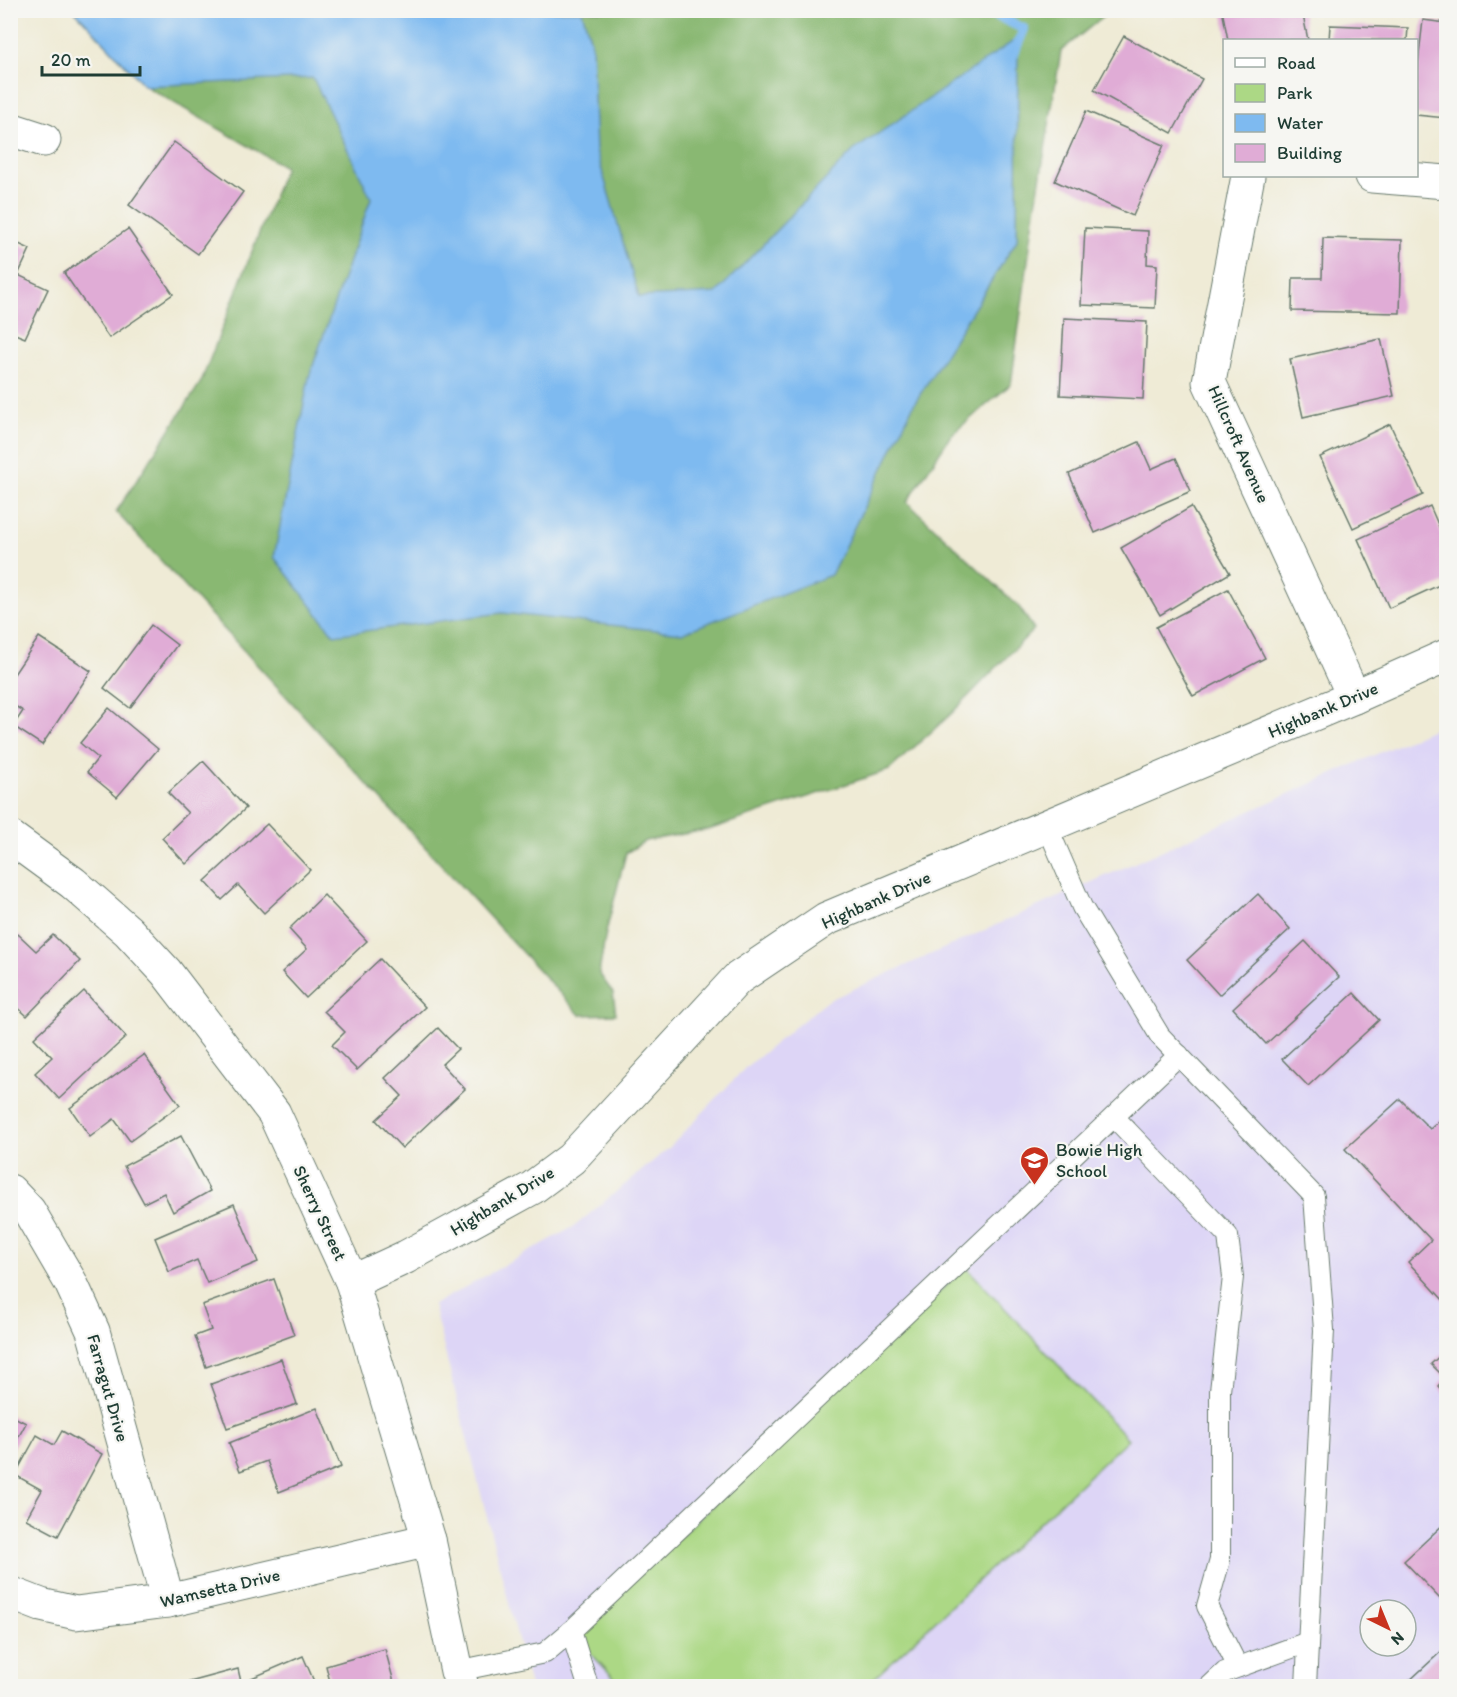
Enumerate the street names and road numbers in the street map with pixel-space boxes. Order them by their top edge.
street label: Hillcroft Avenue [1203,382,1275,506]
street label: Highbank Drive [1265,677,1381,743]
street label: Highbank Drive [818,866,934,934]
street label: Highbank Drive [446,1161,558,1241]
street label: Sherry Street [288,1162,352,1264]
street label: Farragut Drive [82,1332,134,1444]
street label: Wamsetta Drive [158,1563,282,1613]

